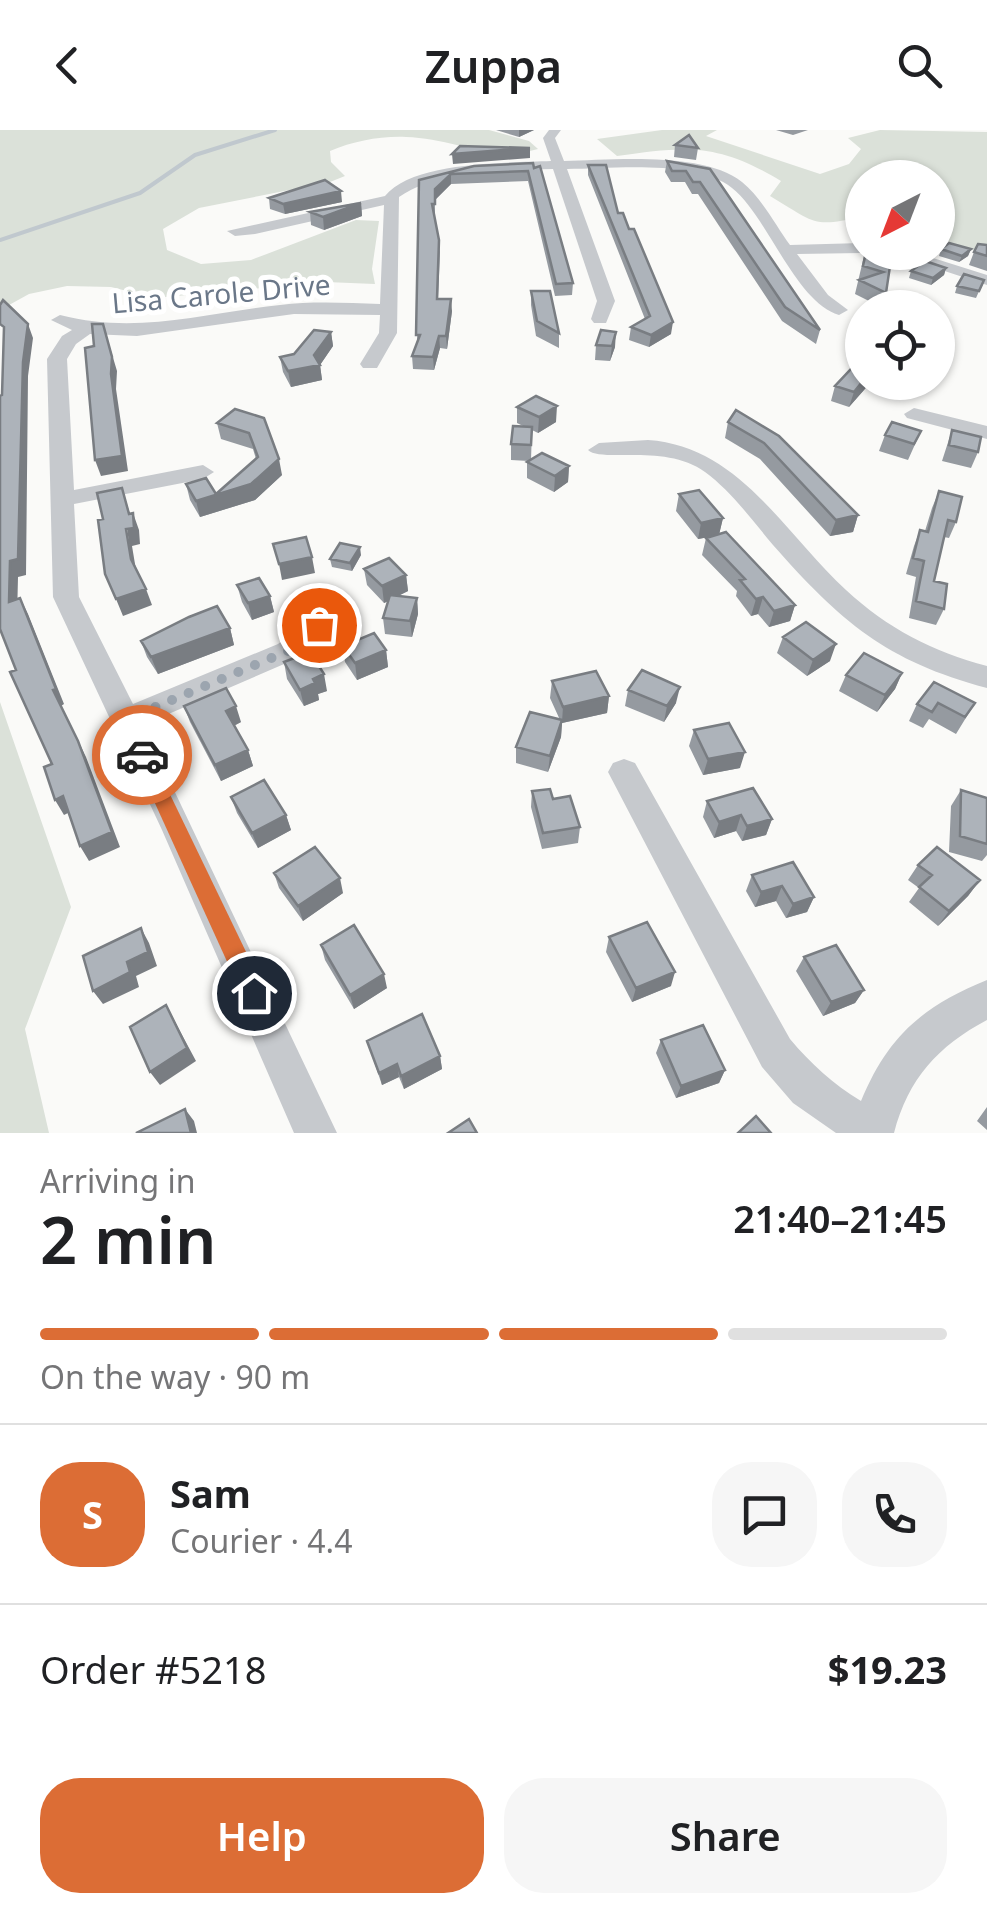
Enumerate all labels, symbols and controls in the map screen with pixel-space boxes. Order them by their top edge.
text: Zuppa [425,35,562,96]
icon: back [40,38,95,93]
icon: search [892,38,947,93]
north arrow [845,160,955,270]
map controls [845,160,955,400]
street label: Lisa Carole Drive [110,265,332,321]
button: locate [845,290,955,400]
pin [277,583,362,668]
icon: bag [292,598,347,653]
courier [92,705,192,805]
icon: car [115,728,170,783]
pin [212,951,297,1036]
icon: home [227,966,282,1021]
text: Arriving in [40,1159,195,1202]
text: 21:40–21:45 [733,1192,947,1244]
text: 2 min [40,1195,216,1283]
text: On the way · 90 m [40,1355,310,1398]
button: chat [712,1462,817,1567]
button: phone [842,1462,947,1567]
text: Sam [170,1467,251,1519]
text: S [82,1488,103,1540]
text: Courier · 4.4 [170,1519,353,1562]
text: Order #5218 [40,1643,266,1695]
text: $19.23 [828,1643,947,1695]
button: Help [40,1778,484,1893]
button: Share [504,1778,947,1893]

